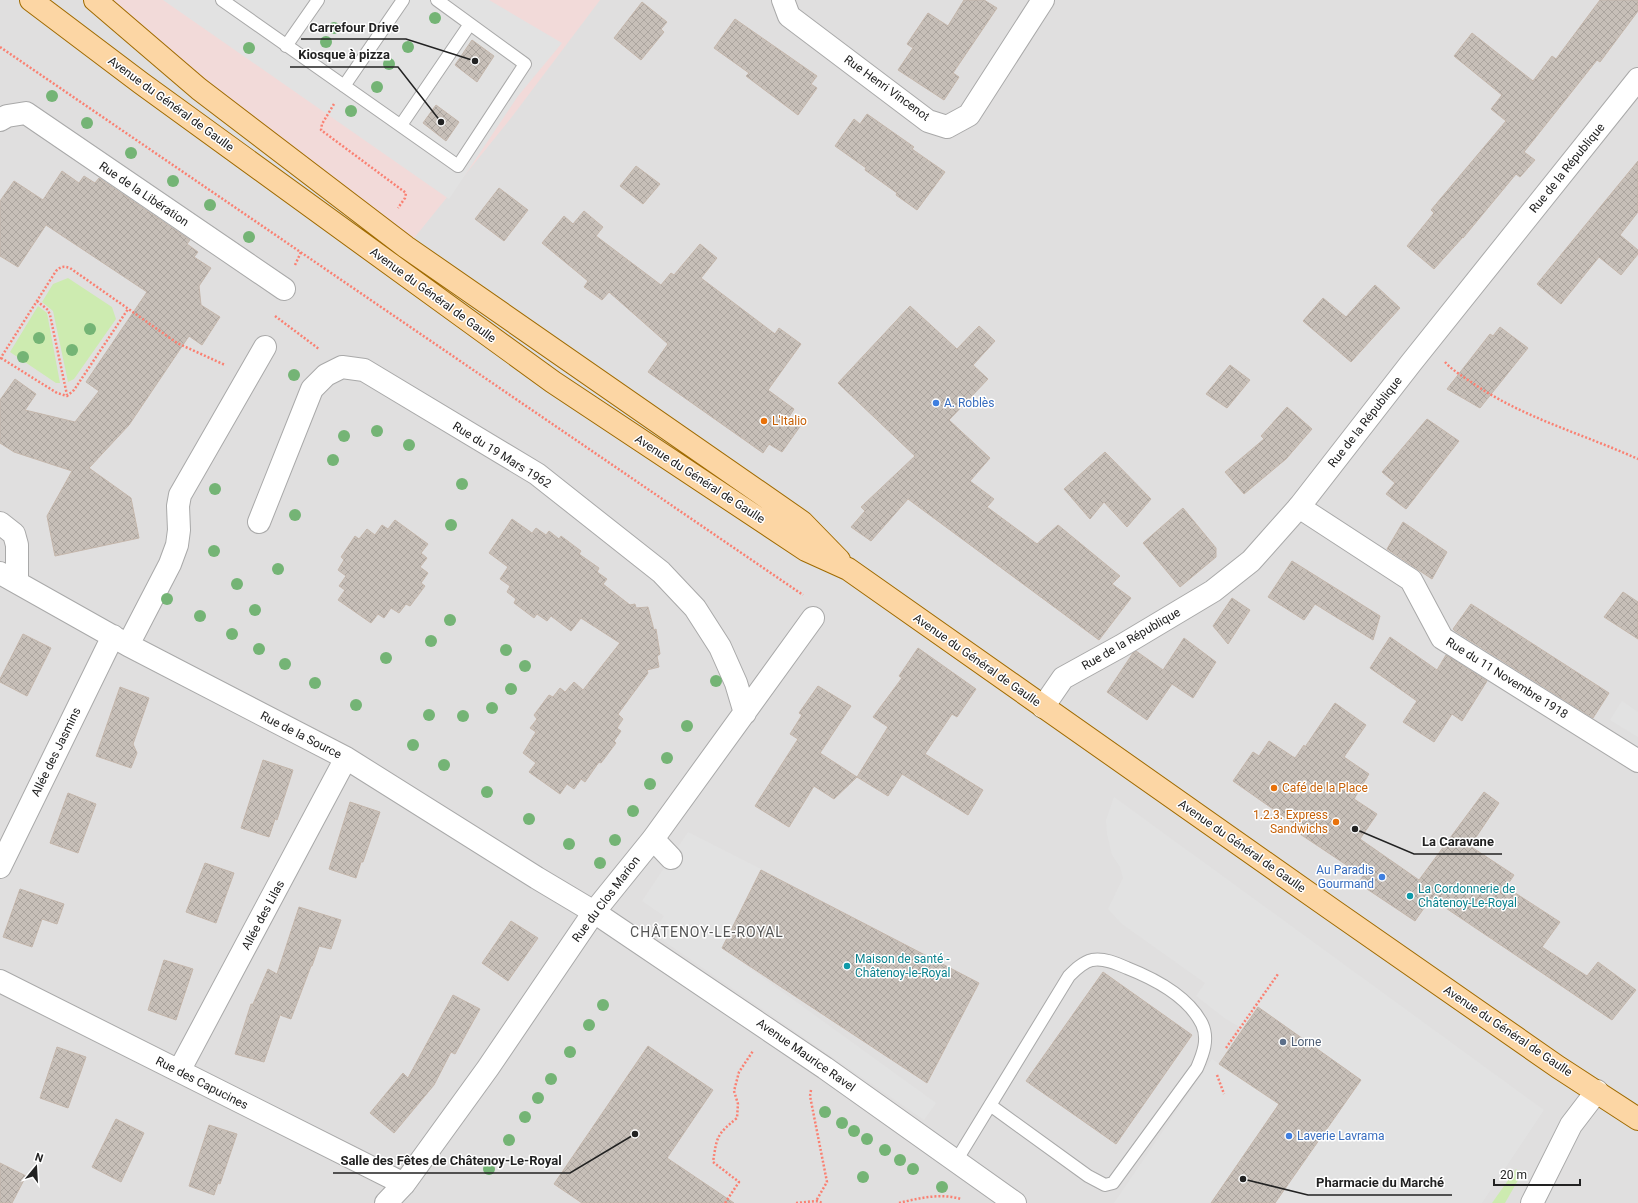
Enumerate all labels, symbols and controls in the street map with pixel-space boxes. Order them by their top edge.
callout: Carrefour Drive [301,14,406,39]
text: Carrefour Drive [309,20,399,35]
callout: Kiosque à pizza [290,42,398,67]
text: Kiosque à pizza [298,47,390,62]
street label: Rue Henri Vincenot [842,52,932,124]
street label: Avenue du Général de Gaulle [105,54,237,154]
street label: Rue de la République [1527,120,1607,216]
street label: Rue de la Libération [97,159,191,229]
street label: Avenue du Général de Gaulle [367,245,499,345]
street label: Rue de la République [1325,374,1405,470]
place label: A. Roblès [944,396,994,410]
marker: A. Roblès [931,398,941,408]
place label: L'Italio [772,414,807,428]
marker: L'Italio [759,416,769,426]
street label: Rue du 19 Mars 1962 [450,419,554,491]
street label: Avenue du Général de Gaulle [632,432,768,526]
street label: Rue de la République [1079,605,1183,673]
street label: Avenue du Général de Gaulle [911,611,1043,709]
street label: Rue du 11 Novembre 1918 [1443,635,1571,721]
street label: Allée des Jasmins [28,705,84,799]
street label: Rue de la Source [258,709,344,761]
place label: Café de la Place [1282,781,1368,795]
marker: Café de la Place [1269,783,1279,793]
street label: Avenue du Général de Gaulle [1176,797,1308,895]
place label: 1.2.3. Express Sandwichs [1253,808,1328,836]
marker: 1.2.3. Express Sandwichs [1331,817,1341,827]
callout: La Caravane [1414,829,1502,854]
text: La Caravane [1422,834,1494,849]
street label: Rue du Clos Marion [569,853,643,945]
place label: Au Paradis Gourmand [1316,863,1374,891]
marker: Au Paradis Gourmand [1377,872,1387,882]
street label: Allée des Lilas [239,878,287,952]
place label: La Cordonnerie de Châtenoy-Le-Royal [1418,882,1517,910]
marker: La Cordonnerie de Châtenoy-Le-Royal [1405,891,1415,901]
district label: CHÂTENOY-LE-ROYAL [630,923,784,940]
place label: Maison de santé - Châtenoy-le-Royal [855,952,950,980]
marker: Maison de santé - Châtenoy-le-Royal [842,961,852,971]
street label: Avenue du Général de Gaulle [1441,983,1575,1079]
street label: Avenue Maurice Ravel [754,1016,858,1094]
place label: Lorne [1291,1035,1321,1049]
marker: Lorne [1278,1037,1288,1047]
street label: Rue des Capucines [153,1054,251,1112]
place label: Laverie Lavrama [1297,1129,1384,1143]
marker: Laverie Lavrama [1284,1131,1294,1141]
north arrow [16,1147,56,1187]
callout: Salle des Fêtes de Châtenoy-Le-Royal [333,1148,570,1173]
text: N [33,1151,45,1165]
text: Salle des Fêtes de Châtenoy-Le-Royal [340,1153,562,1168]
scale bar [1494,1161,1580,1187]
text: 20 m [1500,1168,1527,1182]
callout: Pharmacie du Marché [1308,1170,1452,1195]
text: Pharmacie du Marché [1316,1175,1444,1190]

